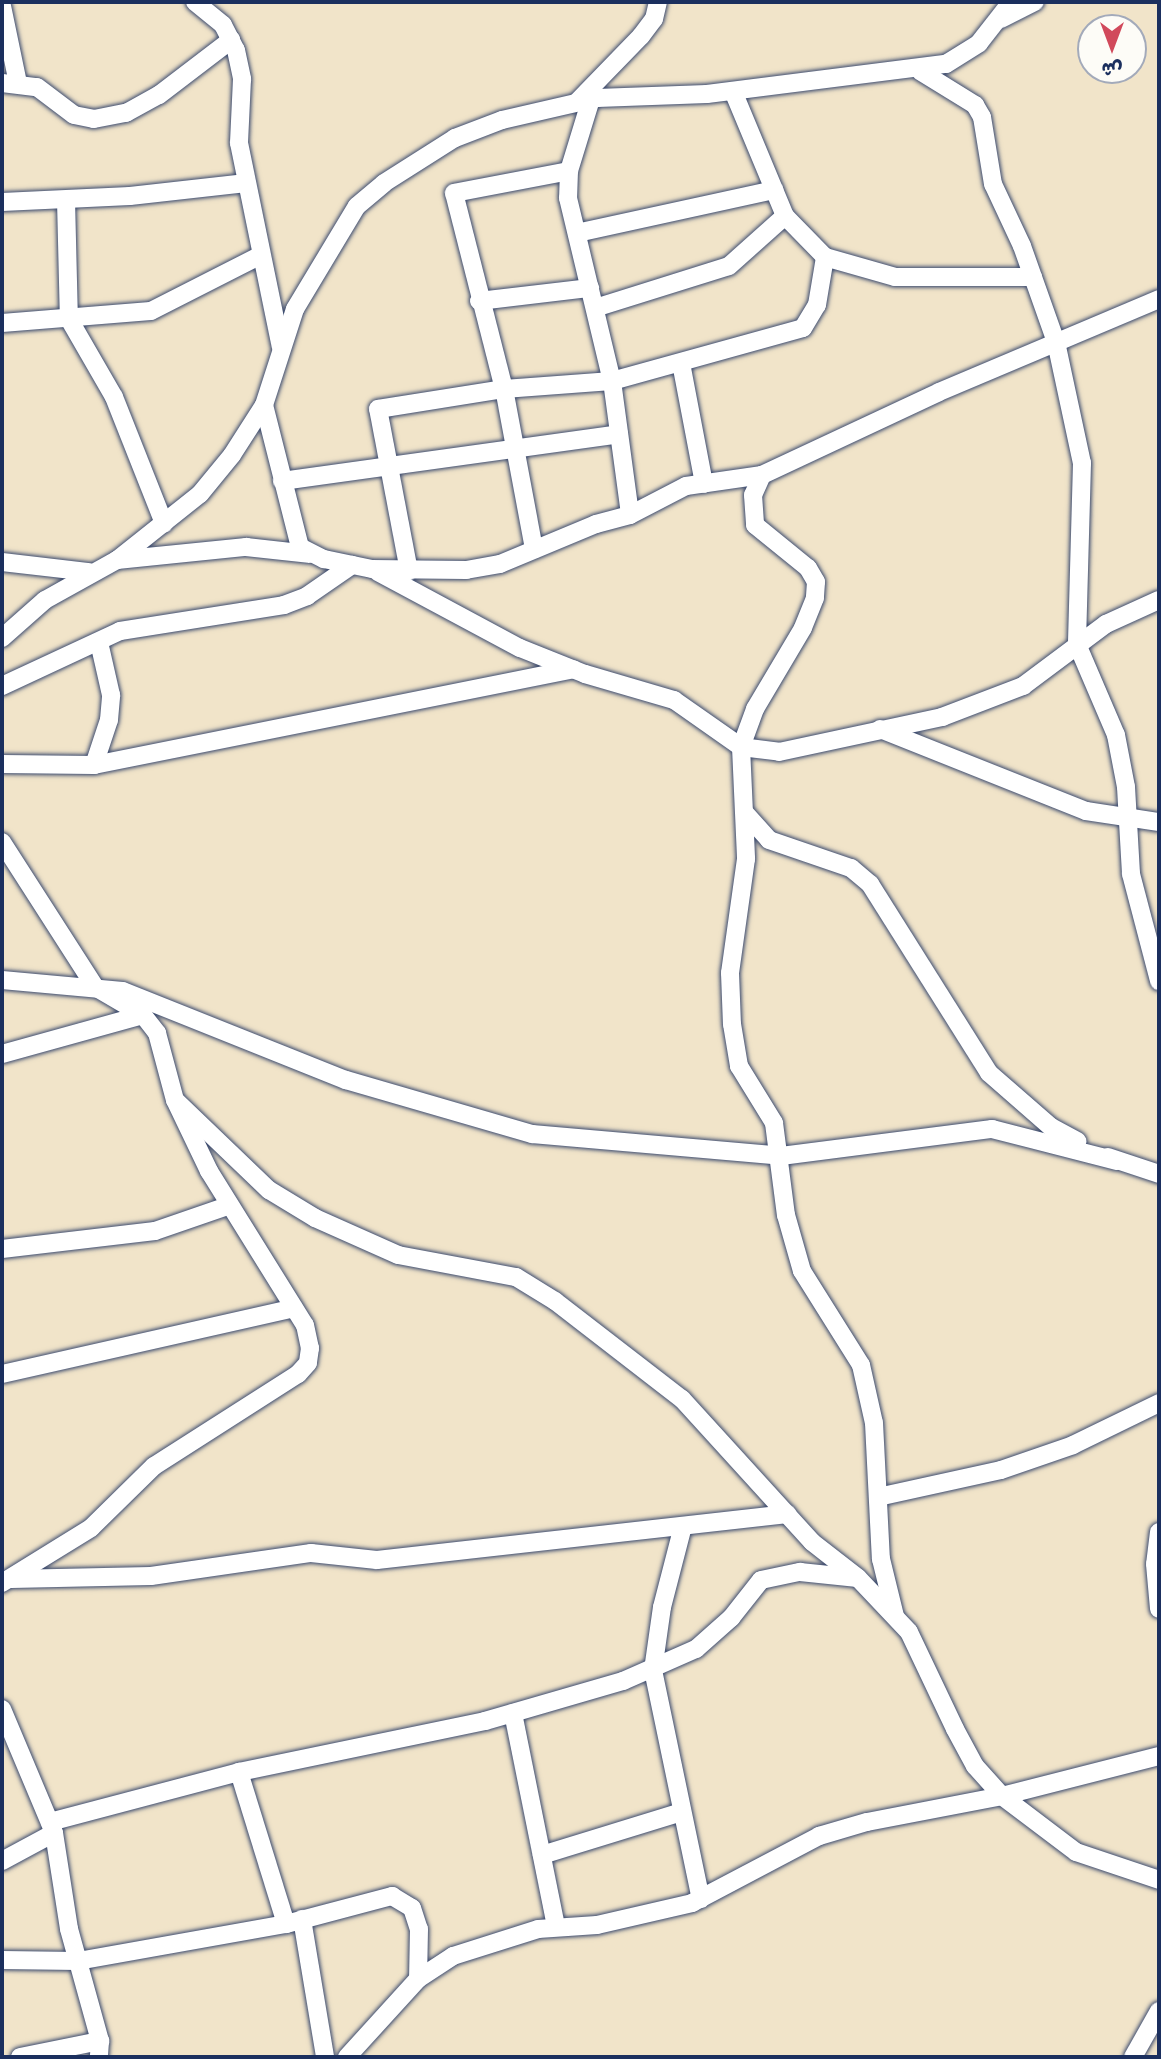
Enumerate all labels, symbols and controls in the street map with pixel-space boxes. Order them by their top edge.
north arrow [1077,14,1147,84]
text: ش [1102,57,1122,80]

